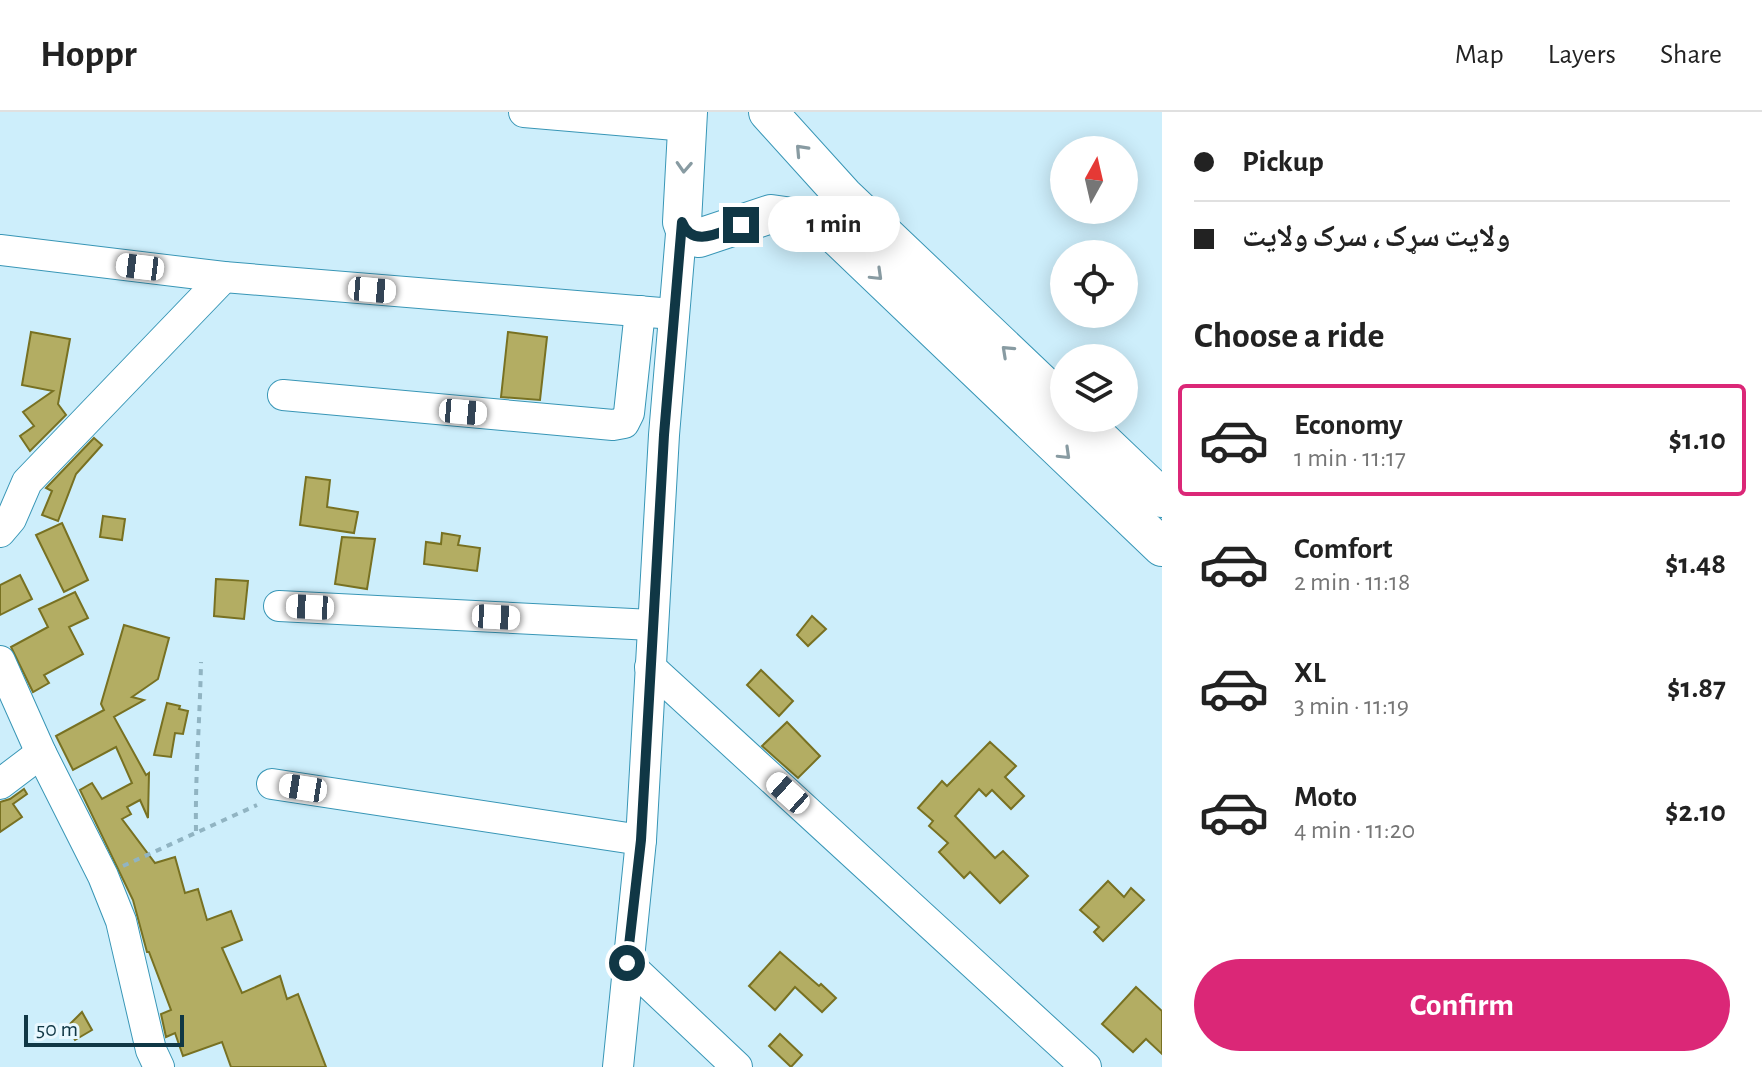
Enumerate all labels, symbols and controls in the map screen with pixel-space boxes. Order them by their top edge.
text: Hoppr [40,36,137,74]
text: Map [1455,41,1504,69]
text: Layers [1548,41,1616,69]
text: Share [1660,41,1722,69]
north arrow [1050,136,1138,224]
map controls [1050,136,1138,432]
one-way arrow [796,145,811,159]
text: Pickup [1242,147,1324,177]
one-way arrow [676,161,693,174]
callout: 1 min [769,197,901,253]
route end [723,207,759,243]
text: 1 min [807,211,861,237]
text: ولایت سړک ، سرک ولایت [1242,222,1510,252]
button: locate [1050,240,1138,328]
car [115,252,165,282]
one-way arrow [868,266,882,280]
car [347,276,397,304]
text: Choose a ride [1194,318,1384,354]
button: layers [1050,344,1138,432]
one-way arrow [1002,347,1017,361]
car [438,398,488,426]
icon: car [1198,404,1270,476]
text: Economy [1294,410,1403,440]
text: $1.10 [1668,425,1726,455]
one-way arrow [1056,445,1070,460]
text: 1 min · 11:17 [1294,445,1406,471]
icon: car [1198,528,1270,600]
text: Comfort [1294,534,1393,564]
text: $1.48 [1665,549,1726,579]
text: 2 min · 11:18 [1294,569,1410,595]
car [285,594,335,620]
car [471,604,521,630]
icon: car [1198,652,1270,724]
text: XL [1294,658,1326,688]
text: $1.87 [1667,673,1726,703]
text: 3 min · 11:19 [1294,693,1409,719]
car [762,768,814,818]
car [277,772,329,804]
icon: car [1198,776,1270,848]
text: Moto [1294,782,1357,812]
text: $2.10 [1665,797,1726,827]
text: 4 min · 11:20 [1294,817,1415,843]
route start [609,945,645,981]
button: Confirm [1194,959,1730,1051]
scale bar [24,1011,184,1047]
text: 50 m [36,1018,78,1040]

